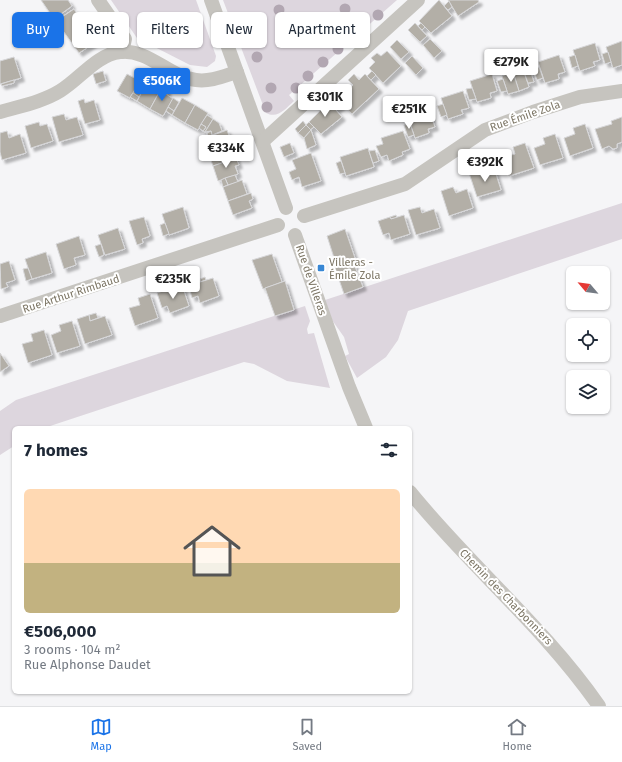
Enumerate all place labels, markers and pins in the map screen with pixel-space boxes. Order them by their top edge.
pin: €279K [483,49,539,83]
pin: €506K [134,68,190,102]
pin: €301K [297,84,353,118]
pin: €251K [381,96,437,130]
pin: €334K [198,135,254,169]
pin: €392K [457,149,513,183]
place label: Villeras - Émile Zola [329,256,380,282]
marker: Villeras - Émile Zola [316,263,326,273]
pin: €235K [145,266,201,300]

